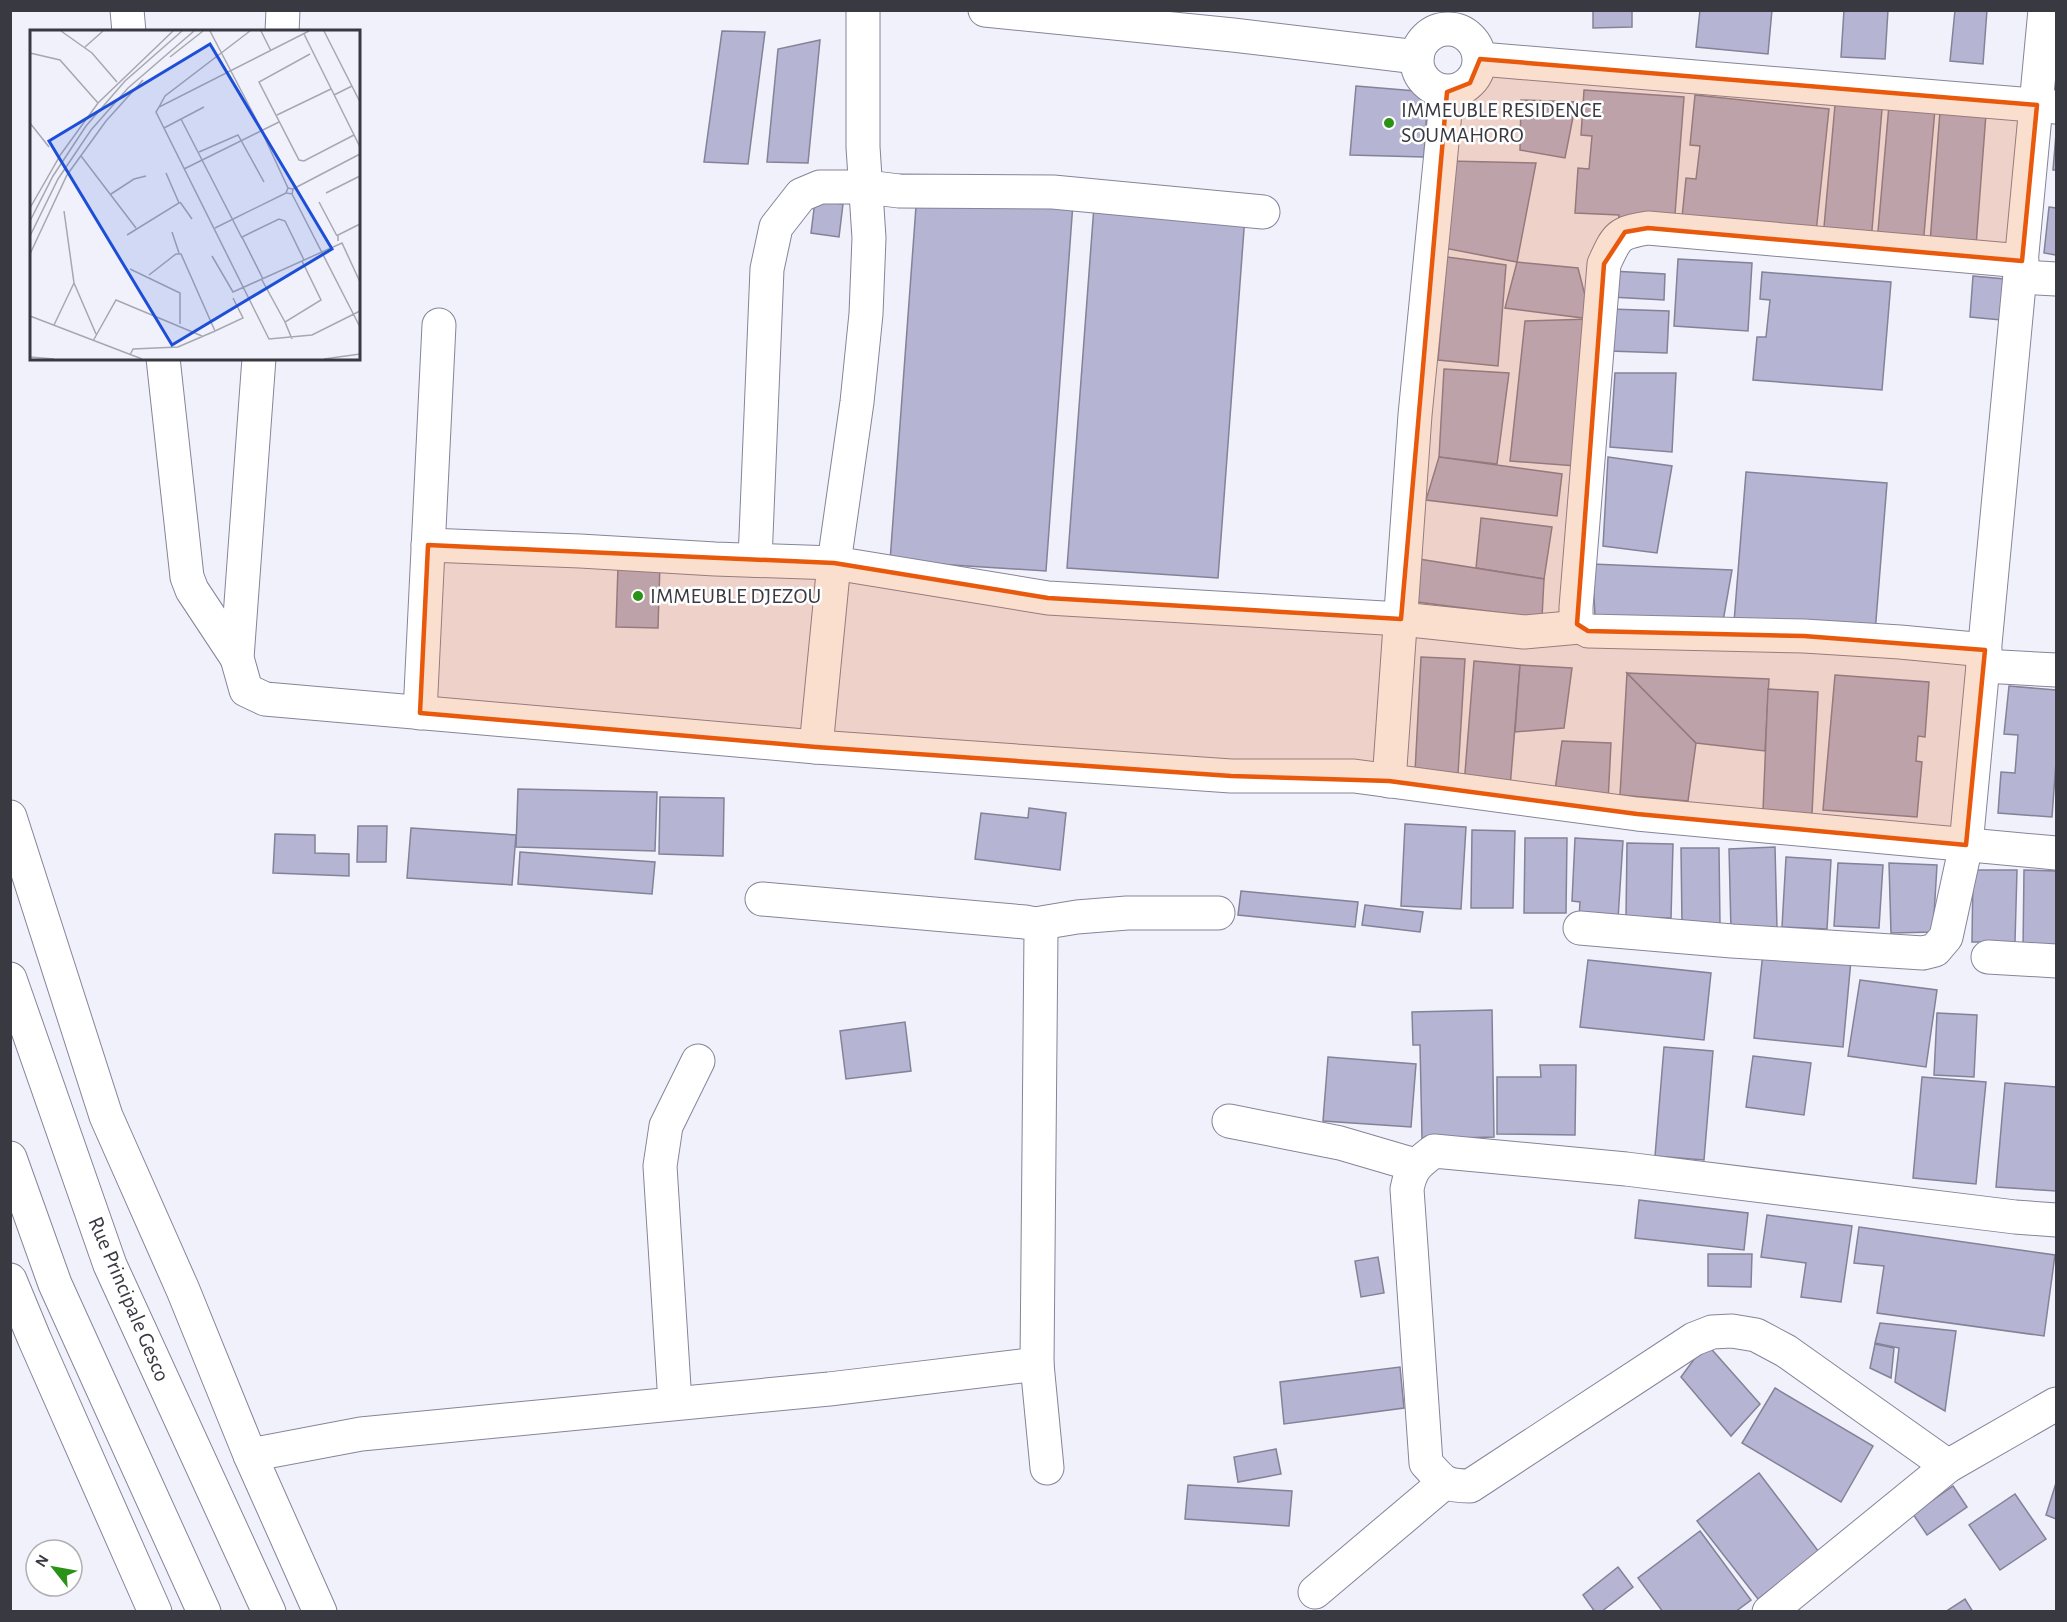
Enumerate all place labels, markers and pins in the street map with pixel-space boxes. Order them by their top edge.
place label: IMMEUBLE RESIDENCE SOUMAHORO [1401,99,1602,146]
marker: IMMEUBLE RESIDENCE SOUMAHORO [1382,116,1396,130]
place label: IMMEUBLE DJEZOU [650,585,821,607]
marker: IMMEUBLE DJEZOU [631,589,645,603]

